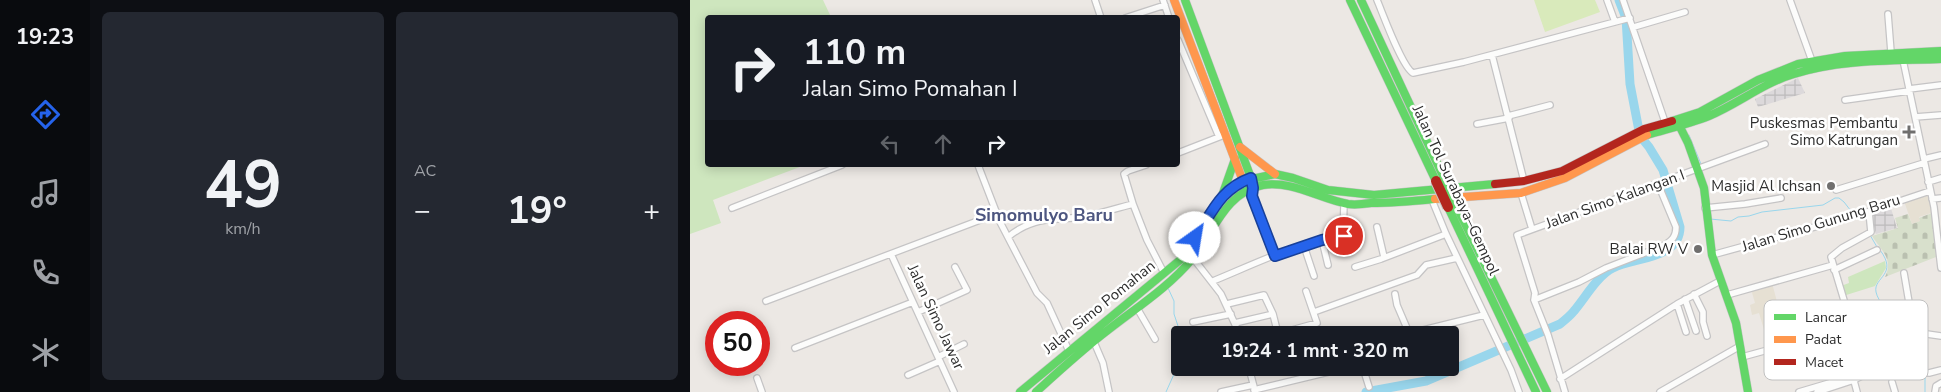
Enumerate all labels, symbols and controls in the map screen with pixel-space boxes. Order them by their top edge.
text: 19:23 [16,22,74,52]
text: 110 m [803,29,906,76]
icon: right [720,35,785,100]
text: Jalan Simo Pomahan I [803,74,1018,104]
icon: directions [28,97,63,132]
street label: Jalan Tol Surabaya–Gempol [1407,101,1505,279]
place label: Puskesmas Pembantu Simo Katrungan [1750,113,1898,150]
marker: Puskesmas Pembantu Simo Katrungan [1902,125,1916,139]
icon: left [876,130,904,158]
icon: ahead [929,130,957,158]
icon: right [982,130,1010,158]
text: 49 [204,141,282,230]
text: AC [414,160,436,182]
street label: Jalan Simo Kalangan I [1542,165,1687,234]
icon: music [28,176,63,211]
place label: Masjid Al Ichsan [1711,176,1821,196]
marker: Masjid Al Ichsan [1825,180,1837,192]
text: 19° [507,185,567,236]
street label: Jalan Simo Gunung Baru [1738,189,1903,257]
text: − [414,192,431,230]
text: + [643,192,660,230]
district label: Simomulyo Baru [975,203,1113,227]
position arrow [1168,211,1220,263]
pin [1323,215,1365,257]
text: km/h [225,218,261,240]
icon: arrive [1330,222,1358,250]
place label: Balai RW V [1610,239,1689,259]
marker: Balai RW V [1692,243,1704,255]
icon: phone [28,255,63,290]
street label: Jalan Simo Pomahan [1038,256,1159,359]
street label: Jalan Simo Jawar [902,260,969,373]
legend [1764,300,1928,380]
text: Lancar [1805,308,1847,327]
speed limit sign: 50 [705,311,770,376]
text: Padat [1805,330,1842,349]
icon: climate [28,335,63,370]
text: 19:24 · 1 mnt · 320 m [1221,338,1409,364]
text: Macet [1805,353,1843,372]

